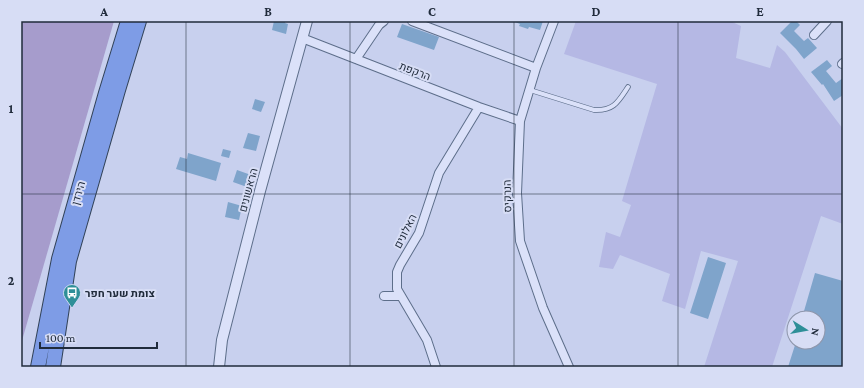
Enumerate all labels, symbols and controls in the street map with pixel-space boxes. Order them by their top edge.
text: A [99,4,108,19]
text: B [264,4,272,19]
text: C [428,4,436,19]
text: D [592,4,601,19]
text: E [756,4,764,19]
street label: הרקפת [398,60,432,82]
text: 1 [9,101,14,116]
street label: הראשונים [236,167,260,213]
street label: הנרקיס [501,179,513,213]
street label: הירדן [69,180,87,206]
street label: האלונים [391,212,419,250]
text: 2 [8,273,15,288]
bus stop icon: צומת שער חפר [62,283,82,308]
place label: צומת שער חפר [85,287,156,299]
north arrow [786,310,826,350]
scale bar [40,324,157,350]
text: N [809,327,822,337]
text: 100 m [46,331,76,345]

